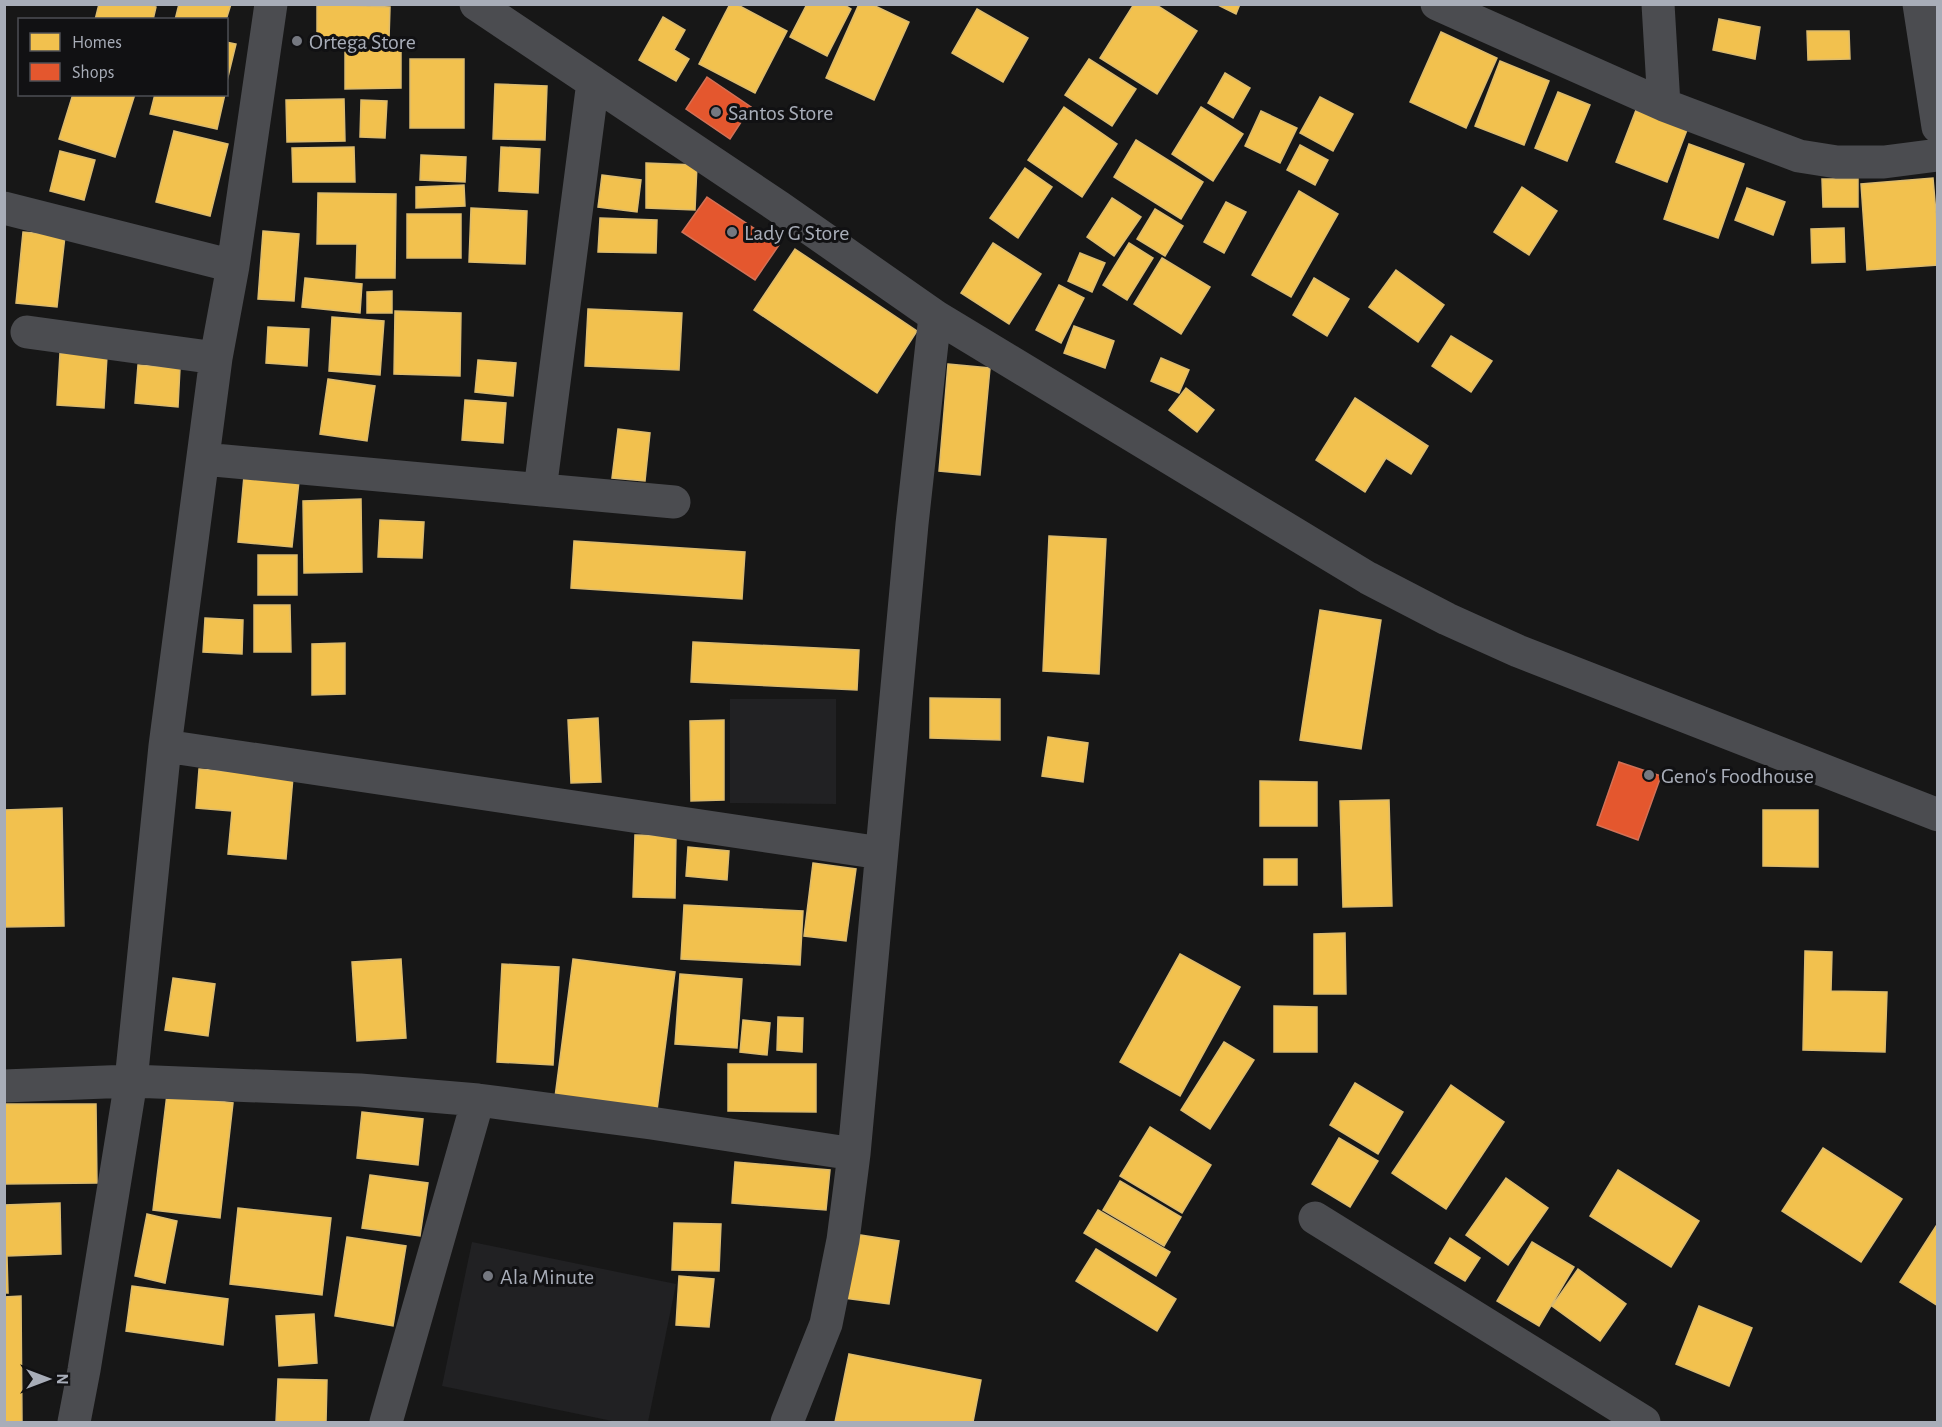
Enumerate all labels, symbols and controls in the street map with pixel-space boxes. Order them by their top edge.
legend [18,18,228,96]
place label: Ortega Store [309,31,416,53]
text: Homes [72,34,122,52]
marker: Ortega Store [290,34,304,48]
text: Shops [72,64,114,82]
place label: Santos Store [728,102,833,124]
marker: Santos Store [709,105,723,119]
place label: Lady G Store [744,222,849,244]
marker: Lady G Store [725,225,739,239]
place label: Geno's Foodhouse [1661,765,1814,787]
marker: Geno's Foodhouse [1642,768,1656,782]
place label: Ala Minute [500,1266,594,1288]
marker: Ala Minute [481,1269,495,1283]
north arrow [18,1349,78,1409]
text: N [54,1373,70,1385]

